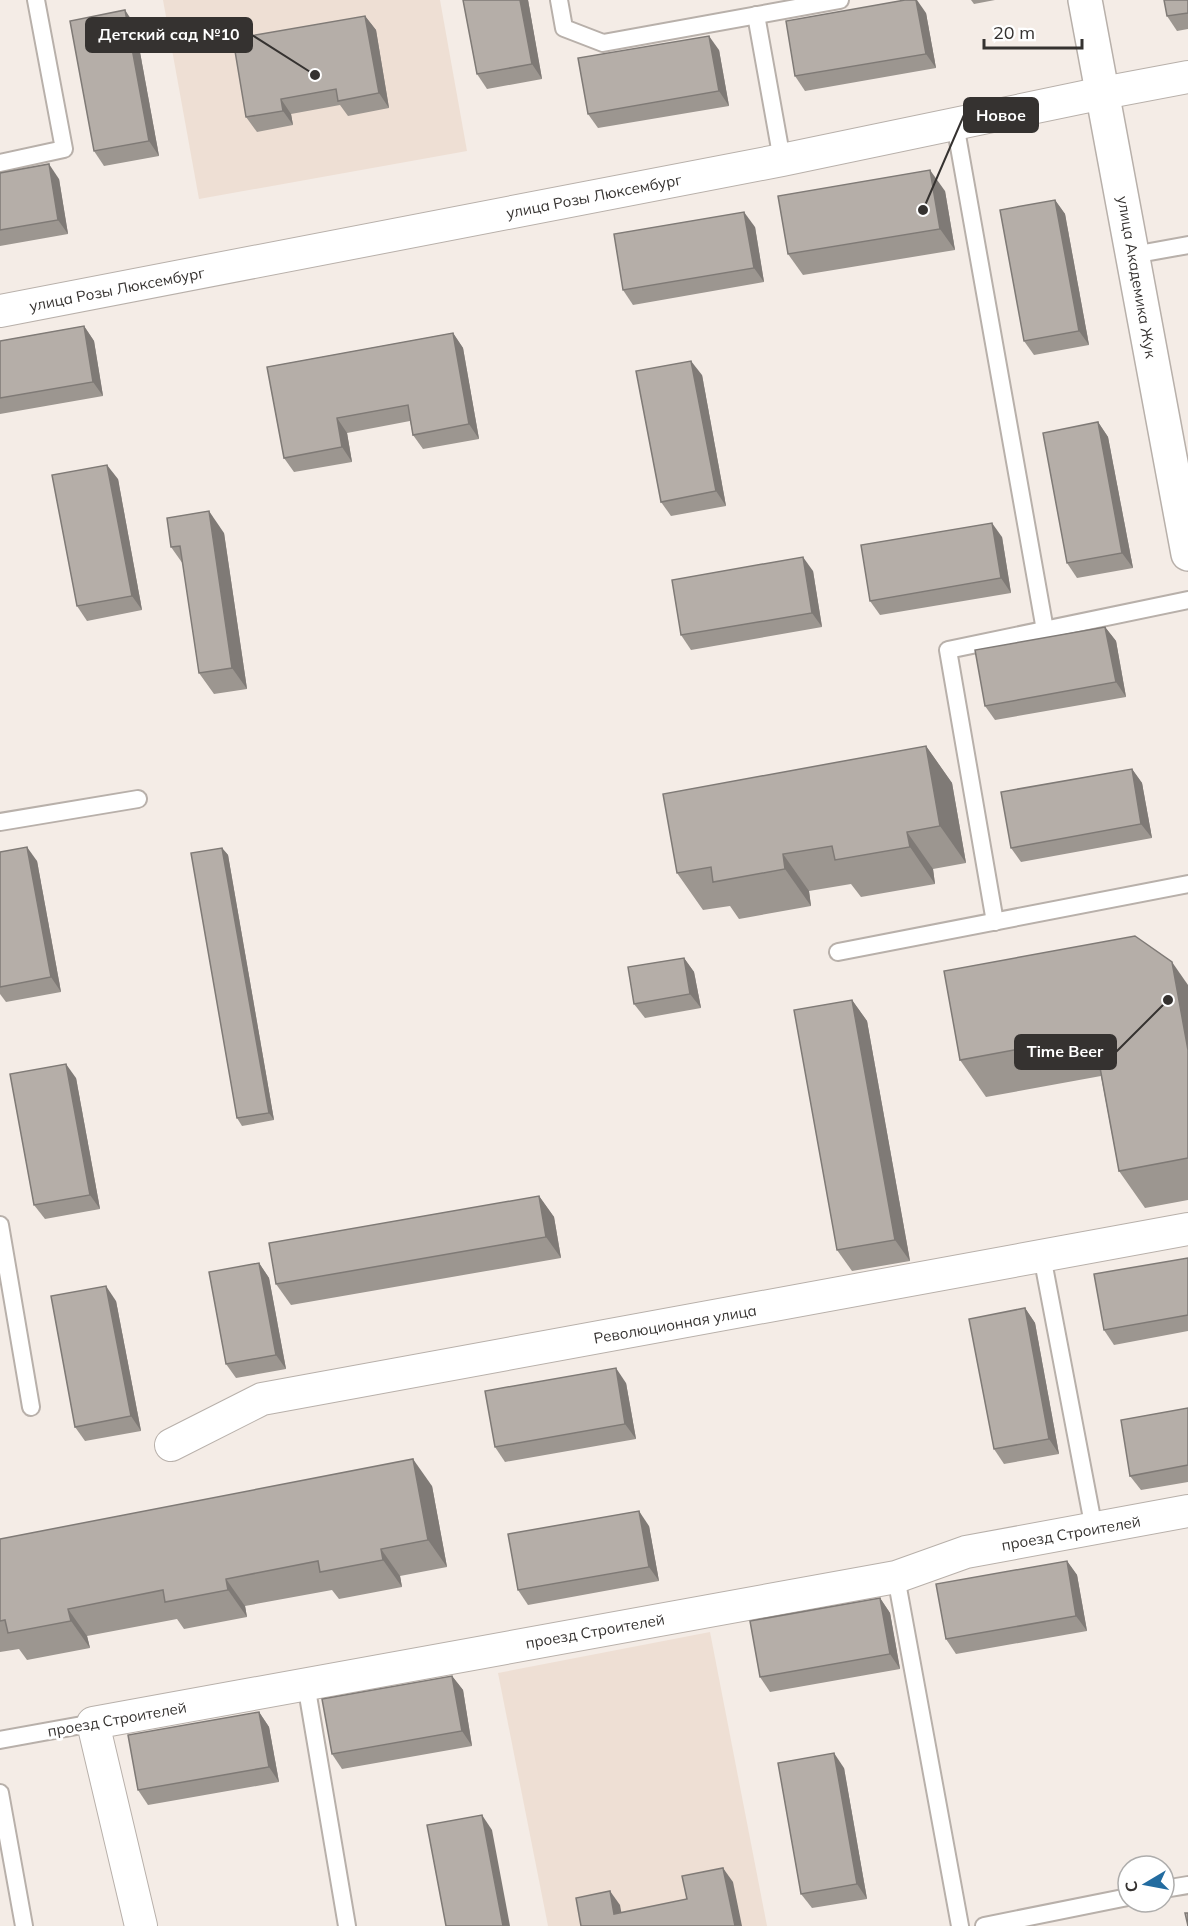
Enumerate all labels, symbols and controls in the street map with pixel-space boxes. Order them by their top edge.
scale bar [984,12,1082,50]
callout: Детский сад №10 [86,18,252,52]
text: 20 m [993,21,1035,44]
text: Детский сад №10 [98,24,240,44]
callout: Новое [964,98,1038,132]
text: Новое [976,105,1026,125]
street label: улица Розы Люксембург [505,170,684,222]
street label: улица Академика Жук [1113,194,1161,360]
street label: улица Розы Люксембург [28,263,207,315]
callout: Time Beer [1015,1035,1116,1069]
text: Time Beer [1027,1041,1104,1061]
street label: Революционная улица [592,1300,758,1348]
street label: проезд Строителей [1000,1511,1142,1555]
street label: проезд Строителей [524,1609,666,1653]
street label: проезд Строителей [46,1697,188,1741]
north arrow [1116,1854,1176,1914]
text: С [1120,1879,1142,1894]

